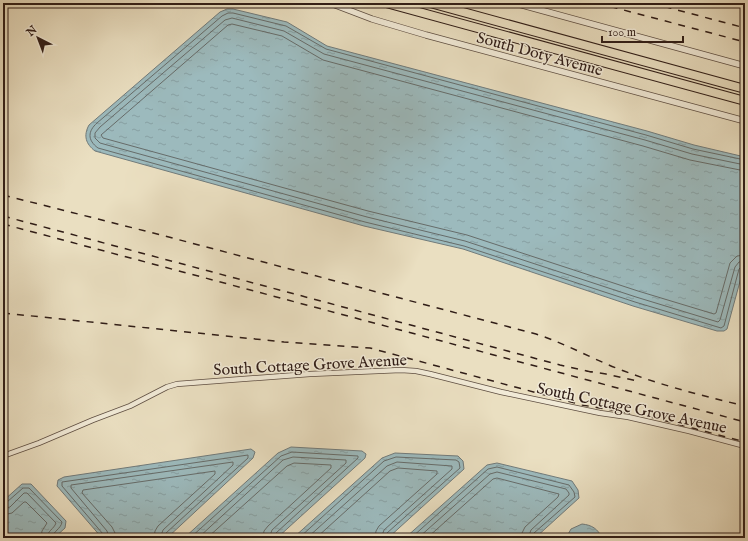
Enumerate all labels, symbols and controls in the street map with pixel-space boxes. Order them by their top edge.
north arrow [18,18,58,58]
scale bar [602,18,683,44]
text: N [23,23,41,40]
text: 100 m [608,25,636,40]
street label: South Doty Avenue [474,28,605,81]
street label: South Cottage Grove Avenue [213,351,407,381]
street label: South Cottage Grove Avenue [535,379,728,439]

